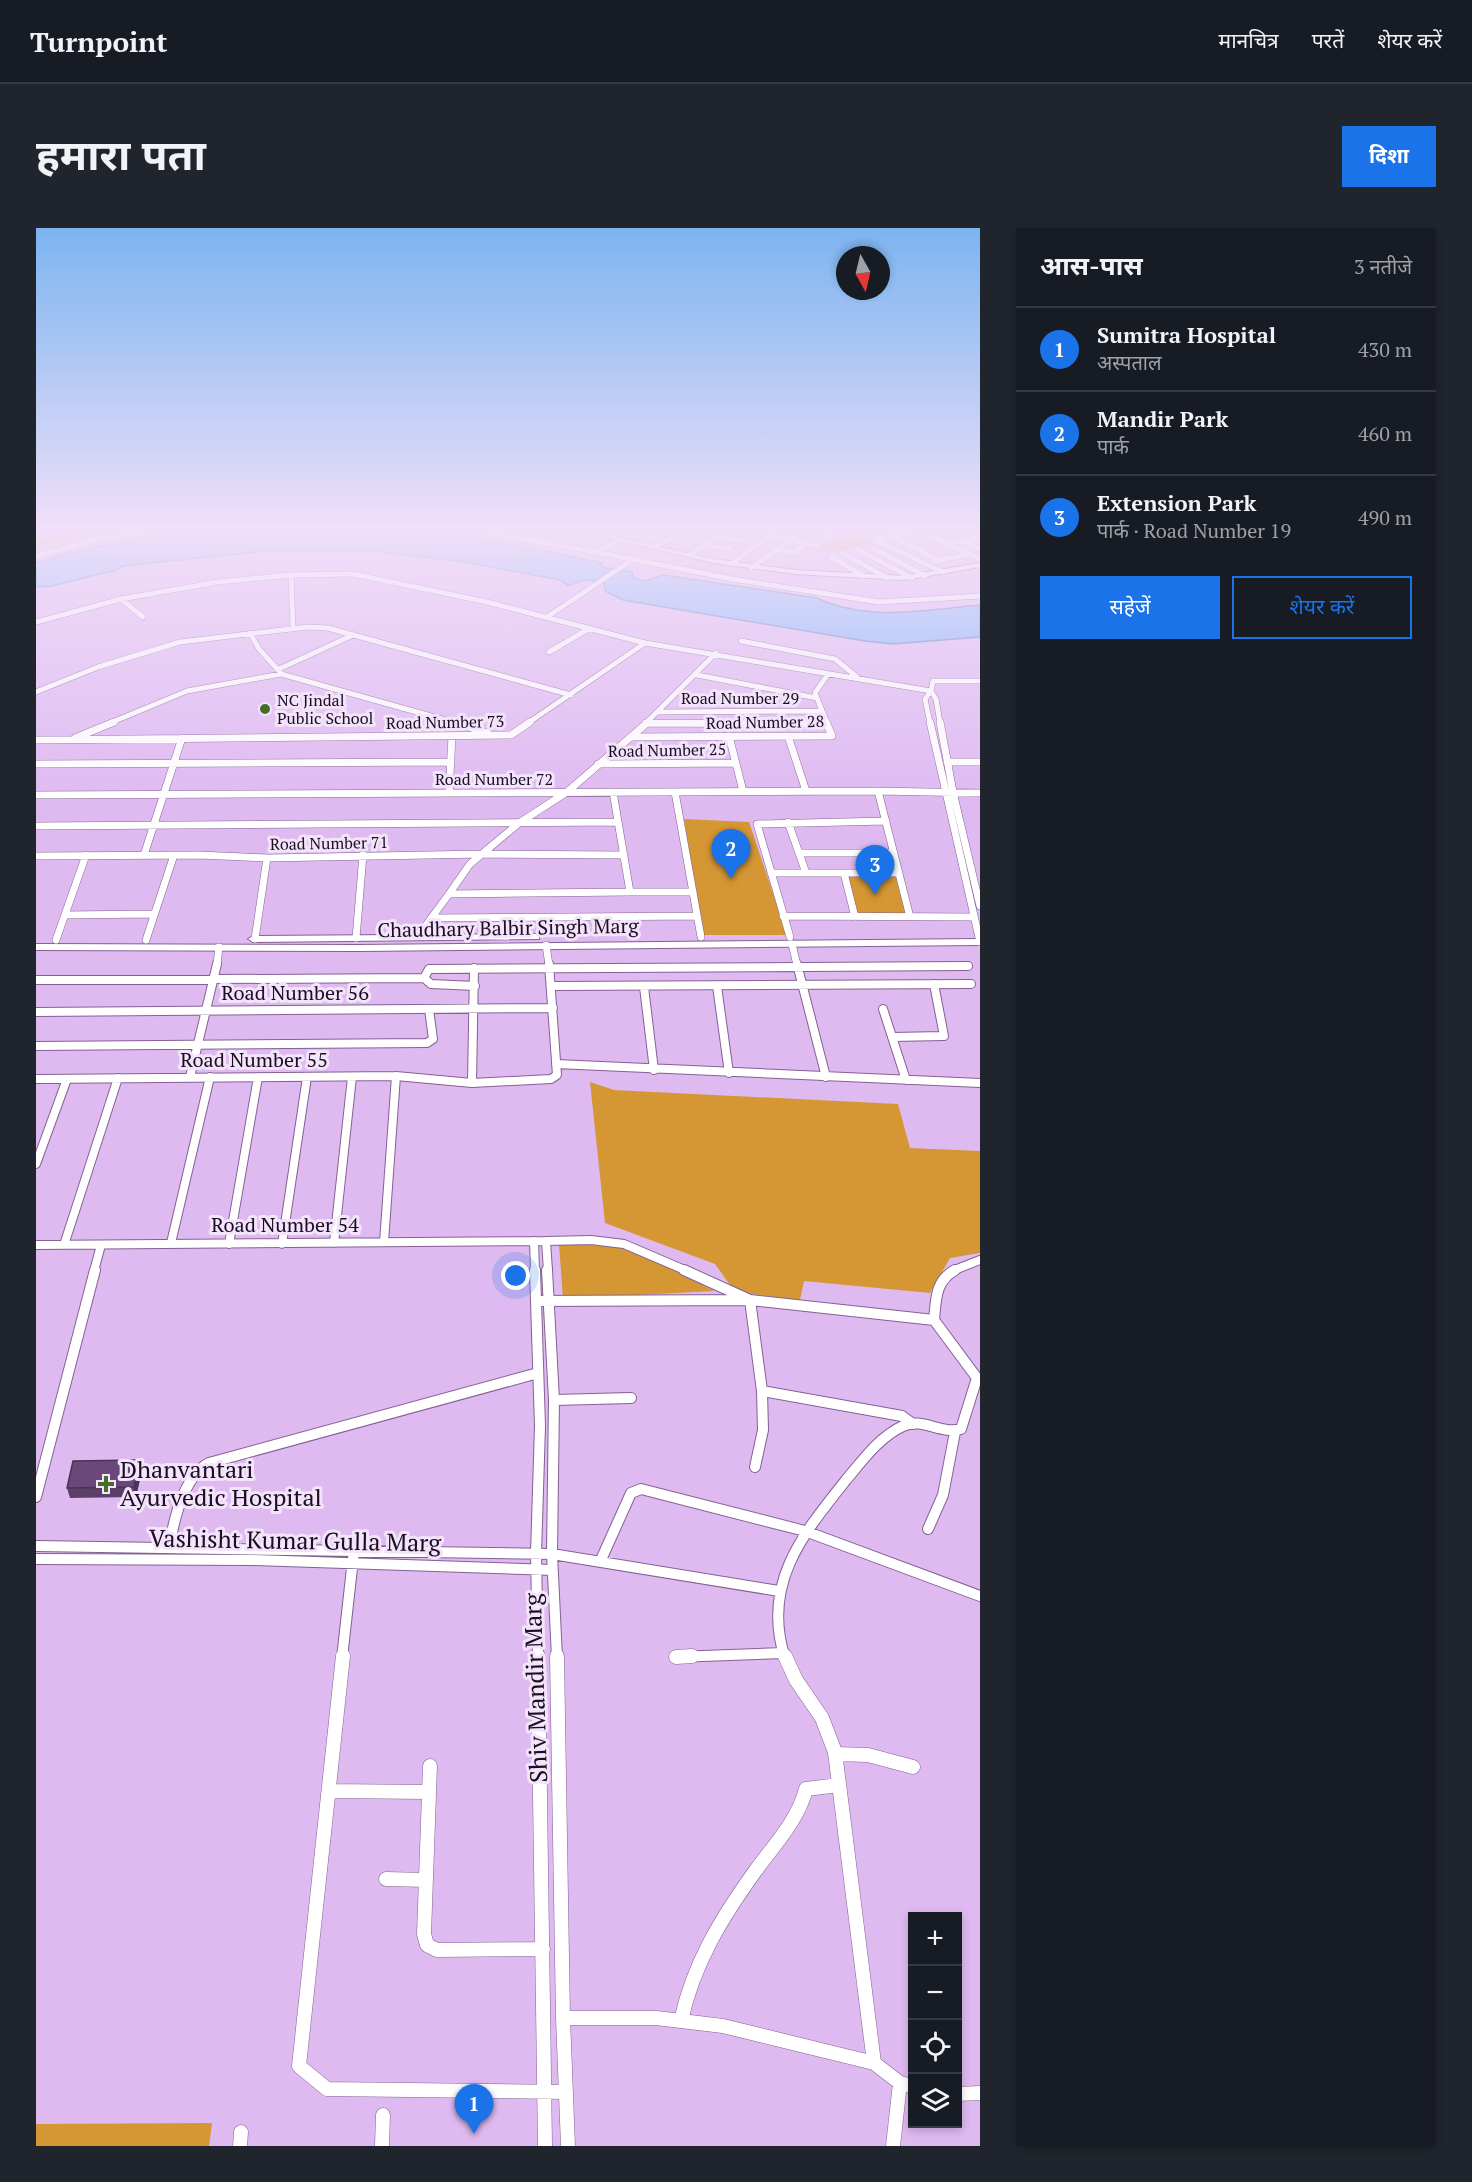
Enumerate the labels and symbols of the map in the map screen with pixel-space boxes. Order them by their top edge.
north arrow [836,246,890,300]
street label: Road Number 29 [681,687,799,709]
place label: NC Jindal Public School [277,689,374,729]
marker: NC Jindal Public School [258,702,272,716]
street label: Road Number 73 [386,710,504,734]
street label: Road Number 28 [706,710,824,734]
street label: Road Number 25 [608,738,726,762]
street label: Road Number 72 [435,768,553,790]
pin: 2 [712,830,750,879]
street label: Road Number 71 [270,831,388,855]
pin: 3 [856,846,894,895]
street label: Chaudhary Balbir Singh Marg [377,912,639,943]
street label: Road Number 56 [221,979,369,1006]
street label: Road Number 55 [180,1046,328,1073]
street label: Road Number 54 [211,1211,359,1238]
your location [501,1261,530,1290]
place label: Dhanvantari Ayurvedic Hospital [120,1453,322,1513]
marker: Dhanvantari Ayurvedic Hospital [97,1475,115,1493]
street label: Vashisht Kumar Gulla Marg [149,1521,442,1559]
street label: Shiv Mandir Marg [516,1592,554,1783]
pin: 1 [454,2084,494,2134]

